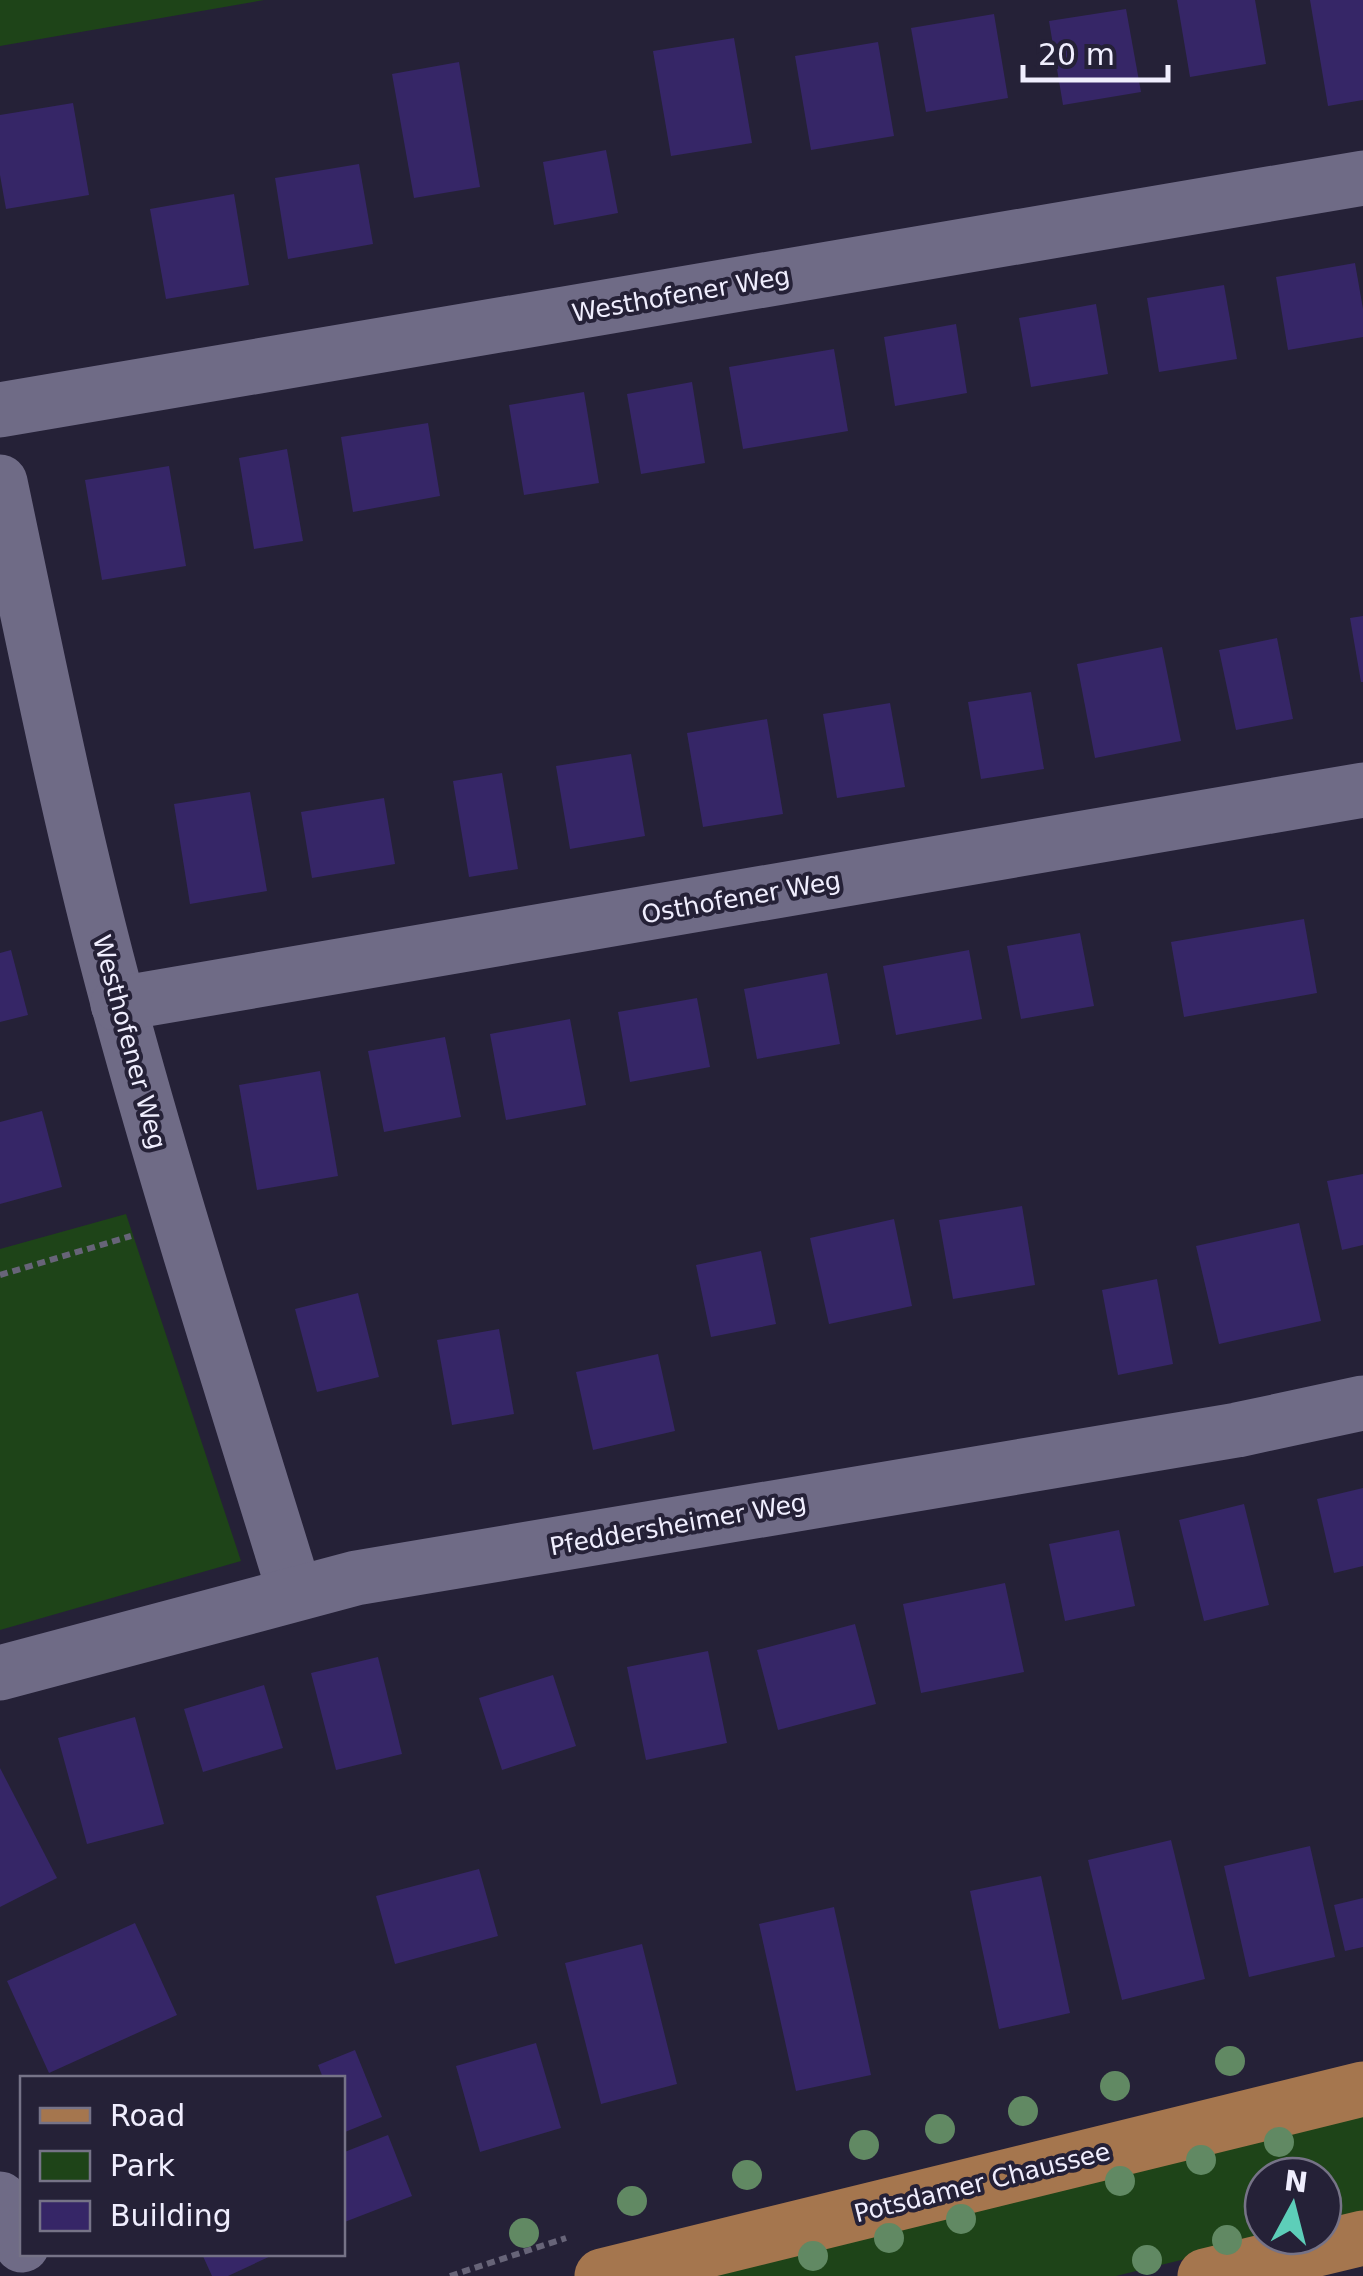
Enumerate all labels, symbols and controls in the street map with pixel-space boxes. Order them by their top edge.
scale bar [1023,20,1168,82]
text: 20 m [1038,37,1115,72]
street label: Westhofener Weg [570,261,792,328]
street label: Osthofener Weg [639,866,843,929]
street label: Westhofener Weg [87,932,172,1152]
street label: Pfeddersheimer Weg [547,1488,809,1561]
legend [20,2076,345,2256]
text: Road [110,2098,185,2133]
street label: Potsdamer Chaussee [851,2137,1113,2228]
text: Park [110,2148,175,2183]
north arrow [1243,2156,1343,2256]
text: N [1282,2164,1310,2199]
text: Building [110,2198,232,2233]

